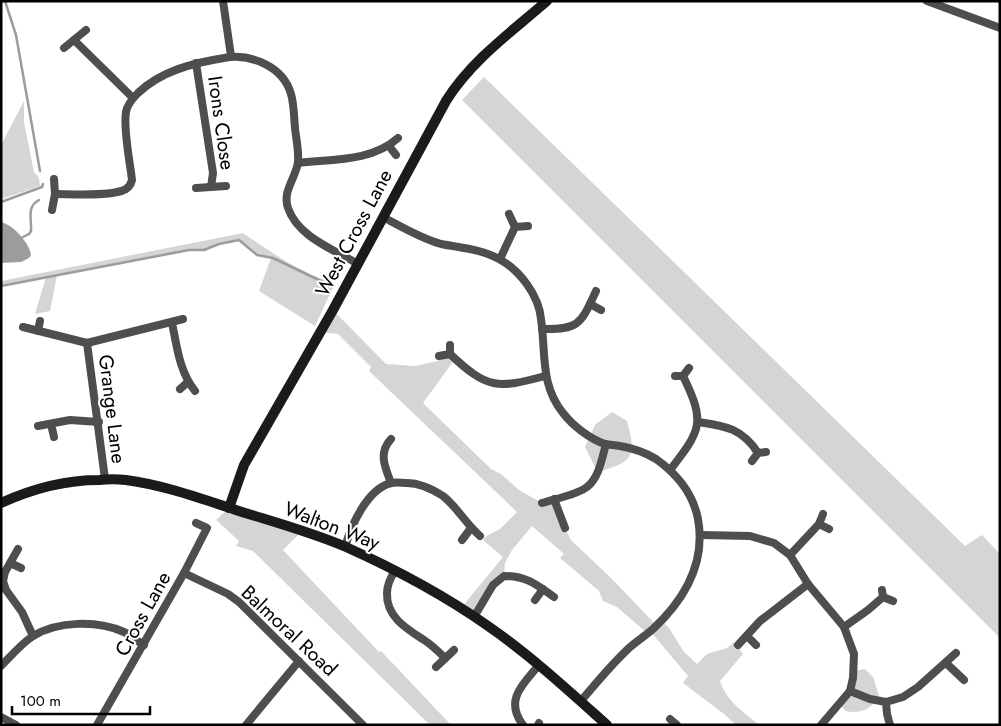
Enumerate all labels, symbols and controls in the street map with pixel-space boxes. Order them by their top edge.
street label: Irons Close [200,74,242,172]
street label: West Cross Lane [308,164,400,302]
street label: Grange Lane [91,353,133,465]
street label: Walton Way [280,494,384,558]
street label: Cross Lane [108,566,178,662]
street label: Balmoral Road [234,579,344,683]
scale bar [12,684,150,716]
text: 100 m [20,690,61,712]

